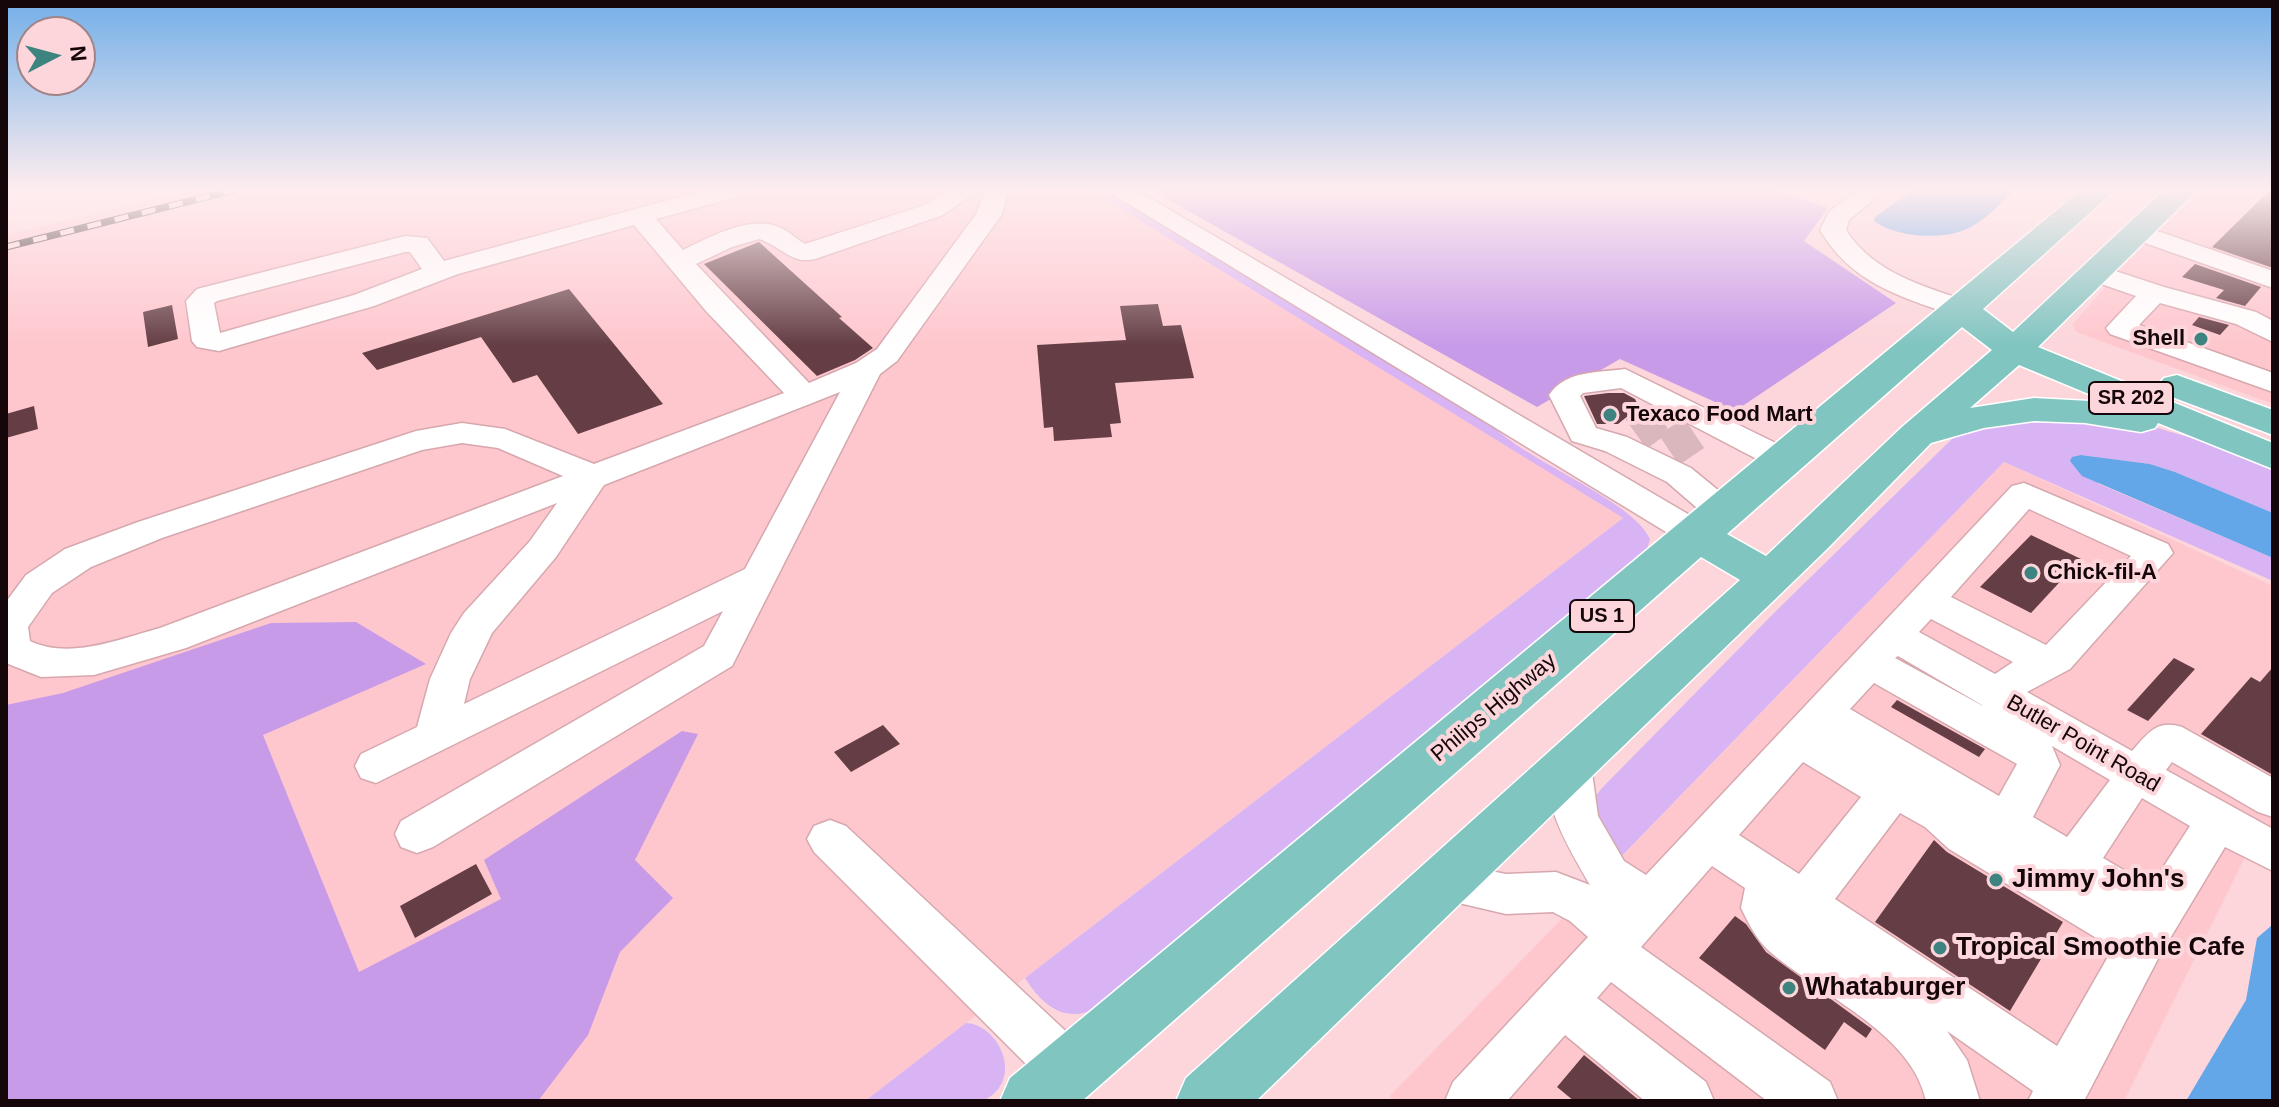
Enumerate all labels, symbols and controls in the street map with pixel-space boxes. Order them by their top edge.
north arrow [16,16,96,96]
text: N [65,44,92,63]
place label: Shell [2132,326,2185,352]
marker: Shell [2192,330,2210,348]
road number: SR 202 [2089,382,2173,414]
place label: Texaco Food Mart [1626,402,1813,428]
marker: Texaco Food Mart [1601,406,1619,424]
place label: Chick-fil-A [2047,560,2157,586]
marker: Chick-fil-A [2022,564,2040,582]
road number: US 1 [1570,600,1634,632]
street label: Philips Highway [1426,648,1562,768]
street label: Butler Point Road [2002,689,2164,799]
place label: Jimmy John's [2012,864,2184,896]
marker: Jimmy John's [1987,871,2005,889]
place label: Tropical Smoothie Cafe [1956,932,2245,964]
marker: Tropical Smoothie Cafe [1931,939,1949,957]
place label: Whataburger [1805,972,1965,1004]
marker: Whataburger [1780,979,1798,997]

